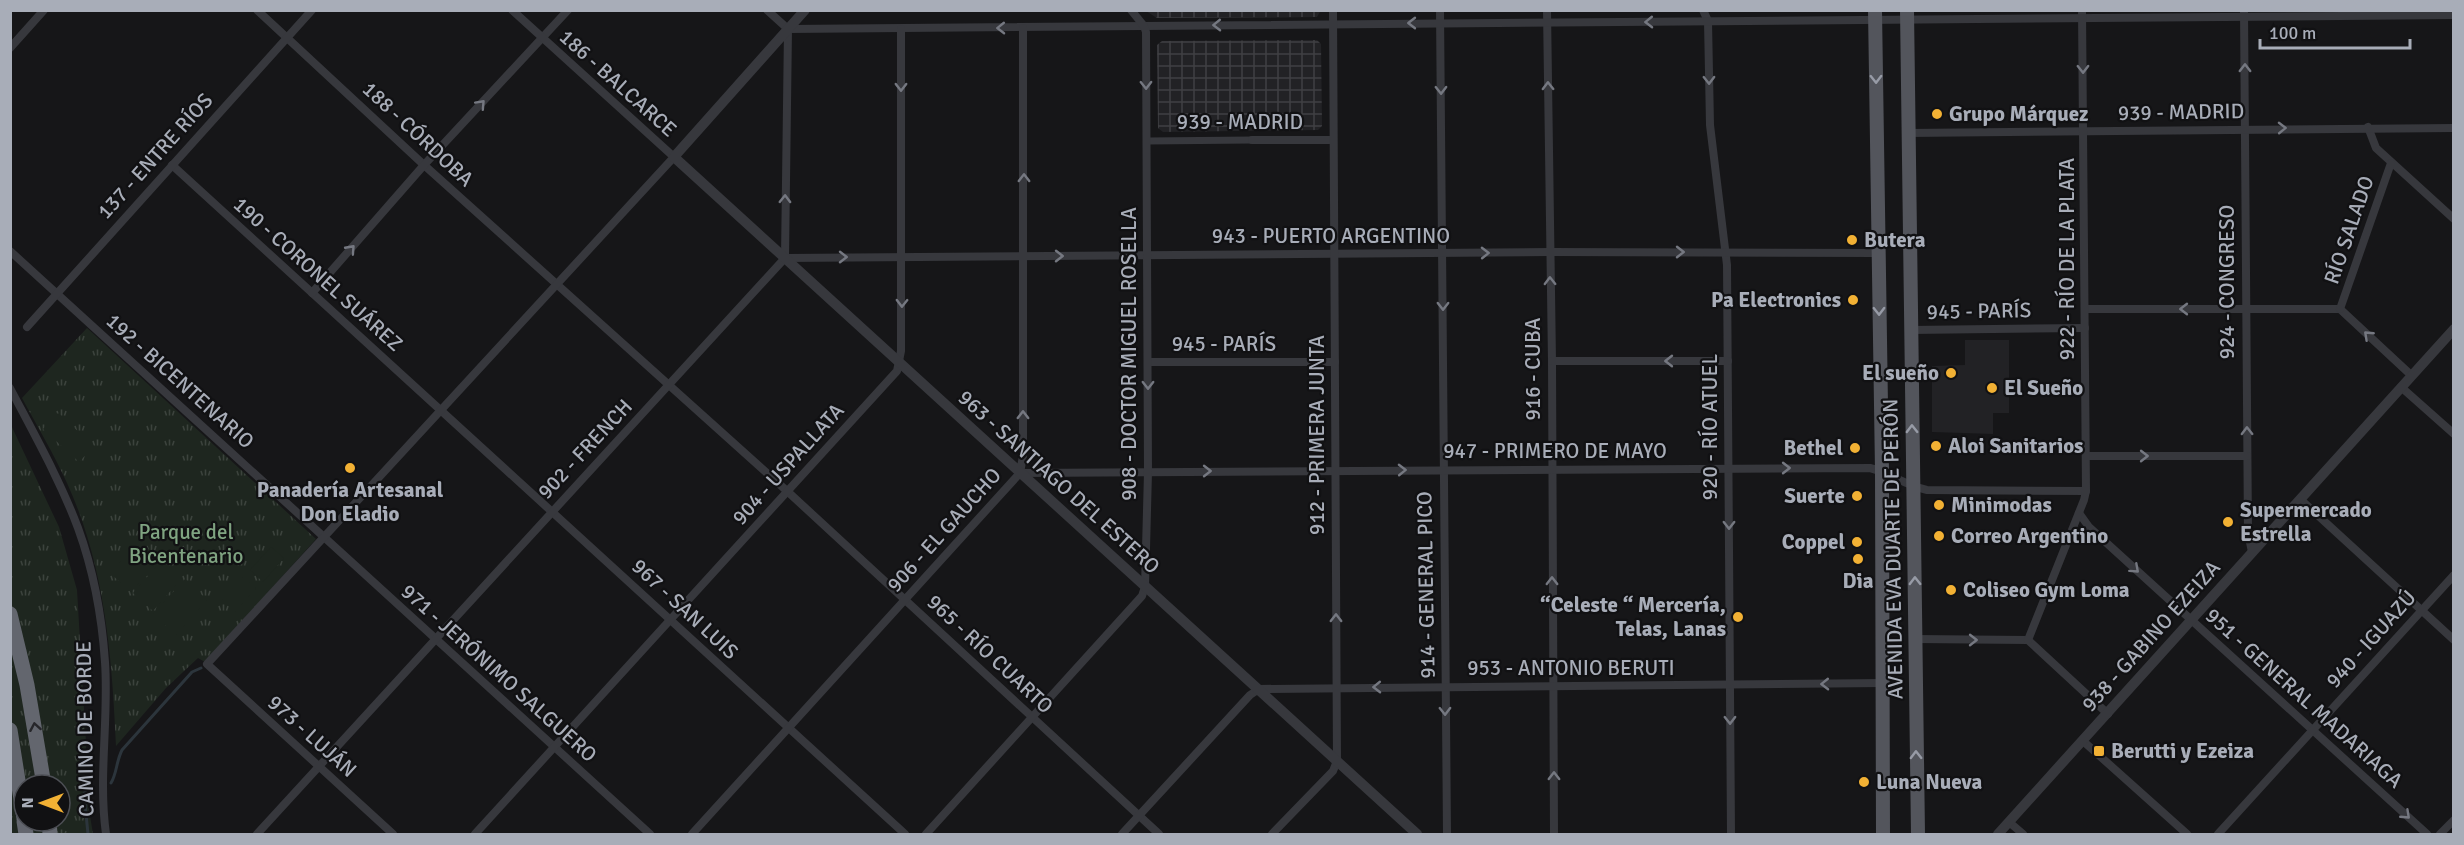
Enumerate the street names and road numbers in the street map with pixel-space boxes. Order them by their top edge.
street label: 186 - BALCARCE [554,24,682,142]
street label: 188 - CÓRDOBA [357,76,479,192]
street label: 137 - ENTRE RÍOS [92,88,218,224]
street label: 939 - MADRID [2118,98,2244,126]
street label: 939 - MADRID [1177,109,1303,135]
street label: 922 - RÍO DE LA PLATA [2054,158,2080,360]
street label: RÍO SALADO [2318,172,2380,288]
street label: 190 - CORONEL SUÁREZ [228,191,408,357]
street label: 924 - CONGRESO [2214,205,2240,359]
street label: 908 - DOCTOR MIGUEL ROSELLA [1116,207,1142,501]
street label: 943 - PUERTO ARGENTINO [1212,223,1450,249]
street label: 945 - PARÍS [1927,297,2031,325]
street label: 192 - BICENTENARIO [101,308,259,454]
street label: 916 - CUBA [1520,317,1546,420]
street label: 945 - PARÍS [1172,331,1276,357]
street label: 912 - PRIMERA JUNTA [1304,335,1330,535]
street label: 920 - RÍO ATUEL [1697,354,1723,500]
street label: 963 - SANTIAGO DEL ESTERO [953,384,1165,580]
street label: 902 - FRENCH [532,394,638,504]
street label: 904 - USPALLATA [727,398,850,530]
street label: AVENIDA EVA DUARTE DE PERÓN [1877,398,1909,700]
street label: 947 - PRIMERO DE MAYO [1443,438,1667,464]
street label: 906 - EL GAUCHO [881,462,1007,598]
street label: 914 - GENERAL PICO [1411,491,1441,679]
street label: 967 - SAN LUIS [626,553,744,665]
street label: 938 - GABINO EZEIZA [2076,555,2226,717]
street label: 971 - JERÓNIMO SALGUERO [396,578,602,768]
street label: 940 - IGUAZÚ [2320,585,2422,693]
street label: 965 - RÍO CUARTO [922,589,1058,719]
street label: 951 - GENERAL MADARIAGA [2200,602,2408,794]
street label: CAMINO DE BORDE [70,641,100,817]
street label: 953 - ANTONIO BERUTI [1467,655,1675,681]
street label: 973 - LUJÁN [262,689,362,783]

